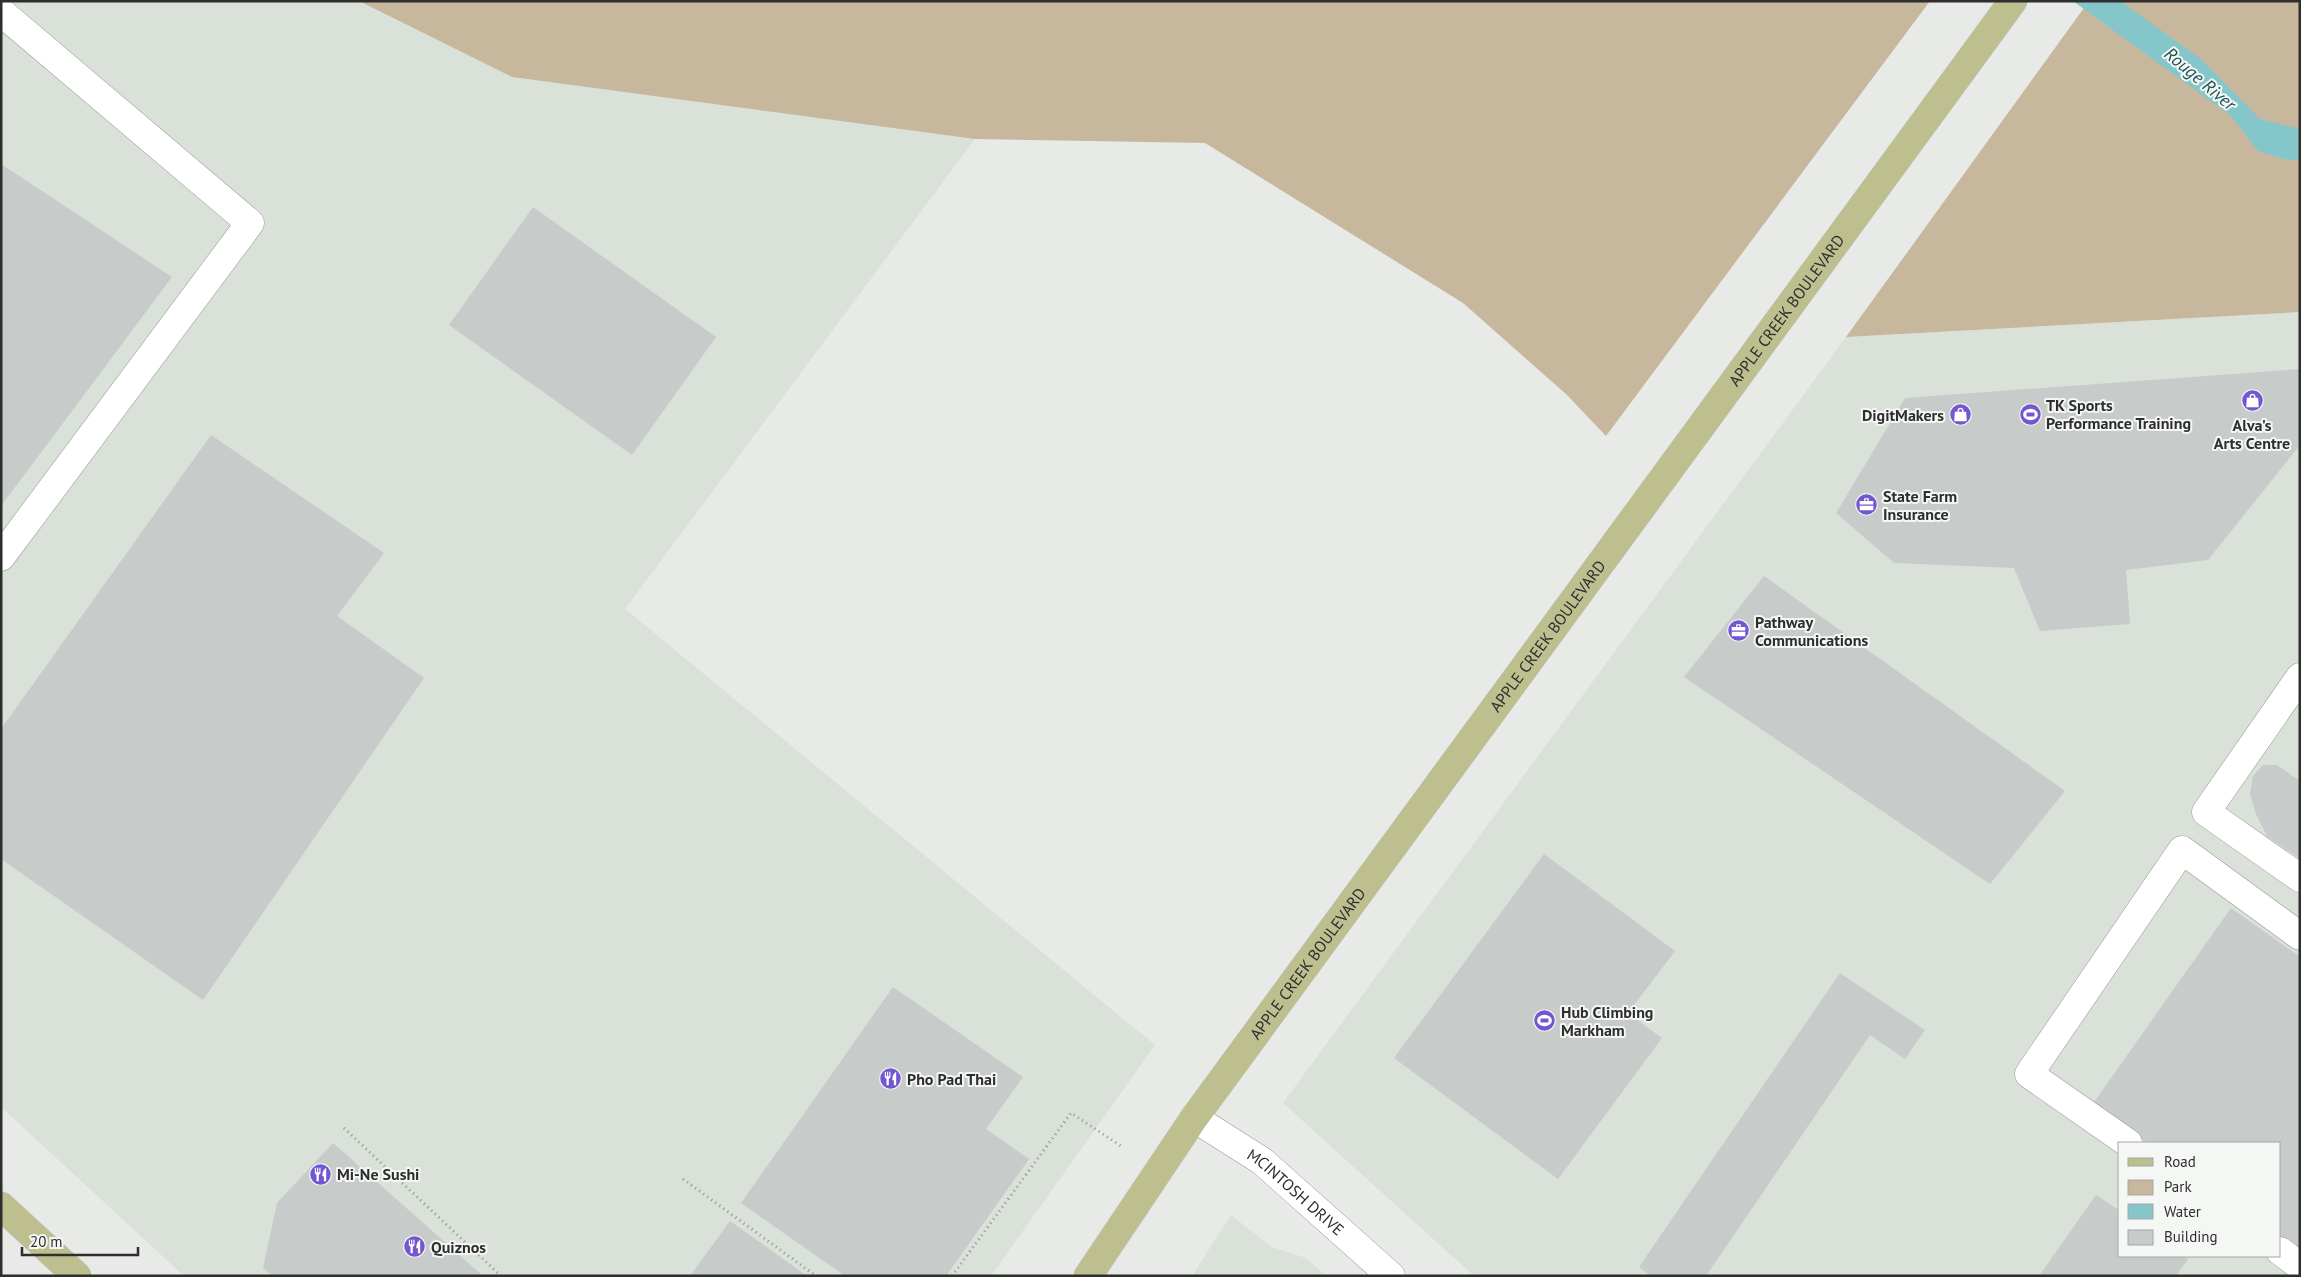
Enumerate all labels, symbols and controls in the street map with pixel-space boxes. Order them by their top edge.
water label: Rouge River [2160,42,2242,116]
street label: APPLE CREEK BOULEVARD [1724,230,1849,390]
shop icon: Alva's Arts Centre [2240,389,2264,413]
place label: TK Sports Performance Training [2046,395,2191,433]
sports icon: TK Sports Performance Training [2018,402,2042,426]
shop icon: DigitMakers [1948,403,1972,427]
place label: DigitMakers [1862,405,1944,425]
place label: Alva's Arts Centre [2214,415,2290,453]
place label: State Farm Insurance [1883,486,1957,524]
office icon: State Farm Insurance [1855,493,1879,517]
street label: APPLE CREEK BOULEVARD [1485,556,1610,716]
place label: Pathway Communications [1755,612,1868,650]
office icon: Pathway Communications [1727,619,1751,643]
street label: APPLE CREEK BOULEVARD [1245,884,1370,1043]
place label: Hub Climbing Markham [1561,1002,1653,1040]
sports icon: Hub Climbing Markham [1533,1009,1557,1033]
restaurant icon: Pho Pad Thai [879,1067,903,1091]
place label: Pho Pad Thai [907,1069,996,1089]
legend [2118,1142,2281,1257]
street label: MCINTOSH DRIVE [1244,1144,1348,1239]
text: Road [2164,1152,2196,1171]
restaurant icon: Mi-Ne Sushi [309,1162,333,1186]
place label: Mi-Ne Sushi [337,1164,419,1184]
text: Park [2164,1177,2192,1196]
text: Water [2164,1202,2201,1221]
scale bar [22,1224,139,1256]
text: Building [2164,1227,2218,1246]
text: 20 m [30,1232,63,1251]
restaurant icon: Quiznos [403,1235,427,1259]
place label: Quiznos [431,1237,486,1257]

